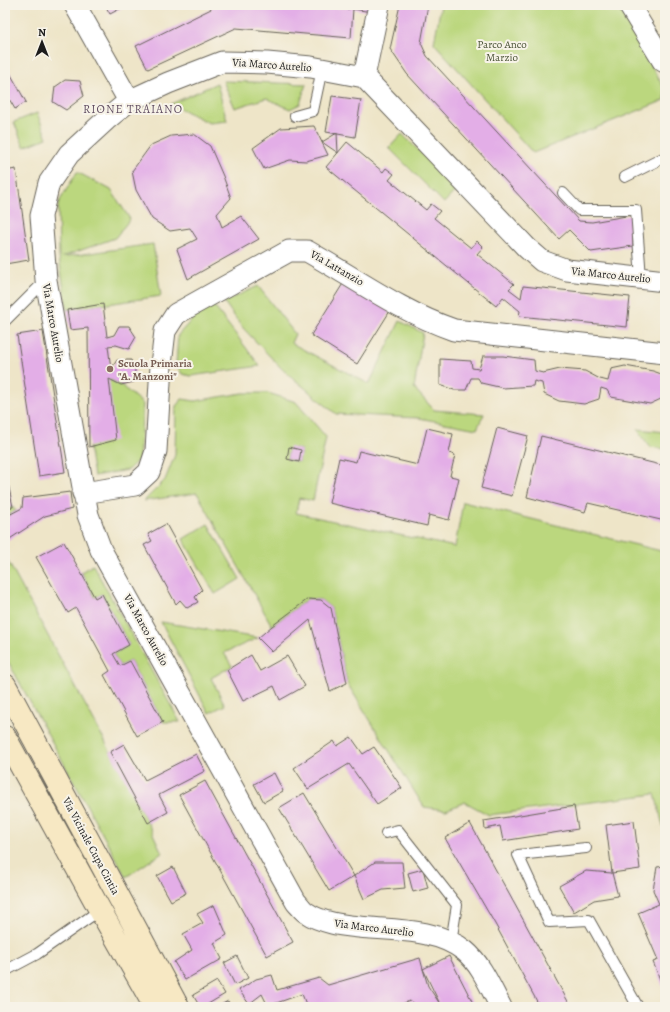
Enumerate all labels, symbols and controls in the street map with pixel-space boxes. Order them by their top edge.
north arrow [22,22,62,62]
text: N [38,25,46,40]
park label: Parco Anco Marzio [477,37,527,65]
street label: Via Marco Aurelio [231,55,313,75]
district label: RIONE TRAIANO [83,101,183,117]
street label: Via Lattanzio [307,246,367,290]
street label: Via Marco Aurelio [570,263,652,287]
street label: Via Marco Aurelio [39,281,67,364]
place label: Scuola Primaria "A. Manzoni" [118,356,193,384]
marker: Scuola Primaria "A. Manzoni" [105,364,115,374]
street label: Via Marco Aurelio [120,591,172,669]
street label: Via Vicinale Cupa Cintia [58,794,123,898]
street label: Via Marco Aurelio [333,916,415,940]

